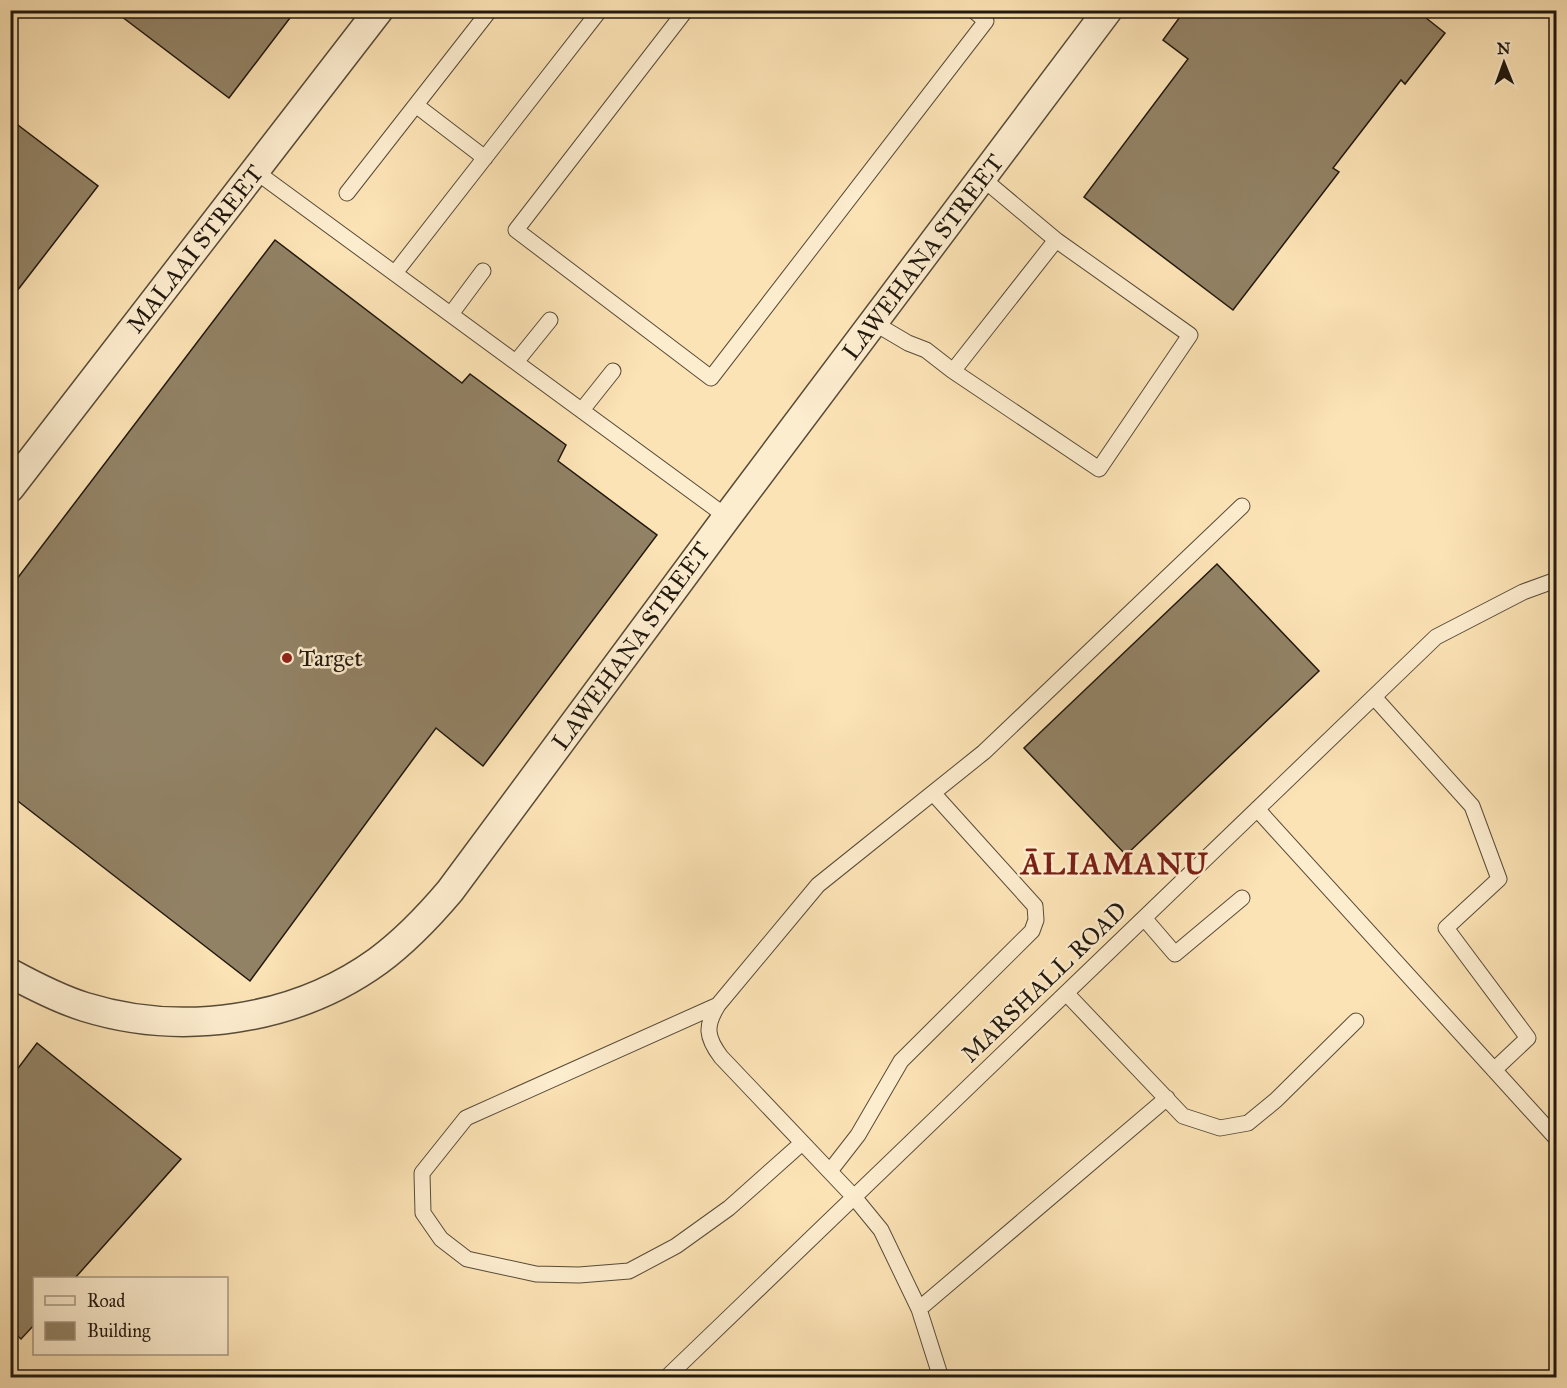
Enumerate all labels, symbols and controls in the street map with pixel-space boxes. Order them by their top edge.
north arrow [1474,33,1534,93]
text: N [1497,39,1511,58]
street label: LAWEHANA STREET [836,148,1010,366]
street label: MALAAI STREET [120,159,270,339]
street label: LAWEHANA STREET [545,536,717,756]
place label: Target [299,643,363,673]
marker: Target [280,651,294,665]
district label: ĀLIAMANU [1019,846,1209,882]
street label: MARSHALL ROAD [955,895,1133,1069]
legend [33,1277,228,1355]
text: Road [87,1290,125,1312]
text: Building [87,1320,151,1343]

